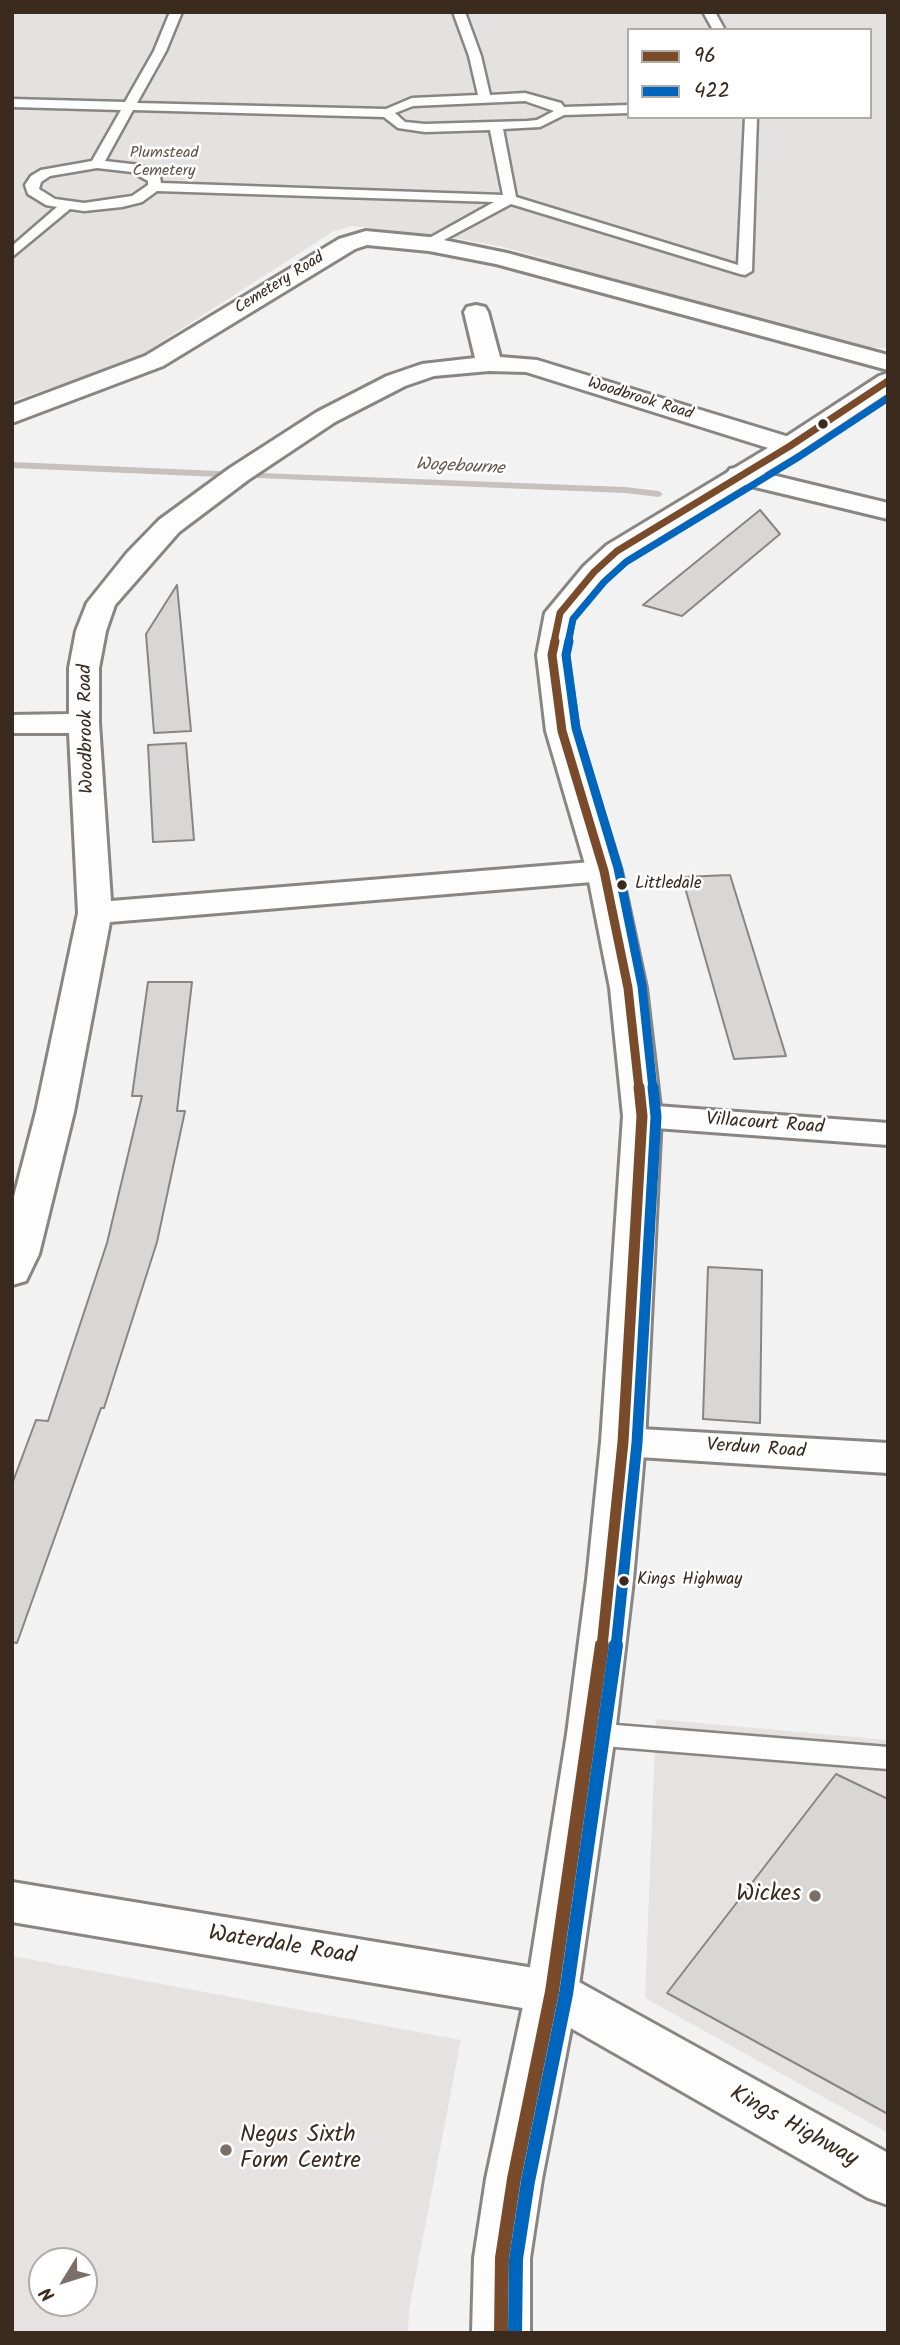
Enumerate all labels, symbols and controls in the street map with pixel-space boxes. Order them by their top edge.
legend [627,28,872,119]
text: 96 [694,40,716,73]
text: 422 [694,75,730,108]
park label: Plumstead Cemetery [130,144,198,182]
street label: Cemetery Road [232,249,328,319]
street label: Woodbrook Road [585,375,695,425]
unlabelled marker [816,417,830,431]
water label: Wogebourne [415,455,505,481]
street label: Woodbrook Road [75,664,101,794]
place label: Littledale [635,875,702,895]
marker: Littledale [615,878,629,892]
street label: Villacourt Road [705,1109,825,1141]
street label: Verdun Road [706,1435,806,1465]
place label: Kings Highway [637,1571,742,1591]
marker: Kings Highway [617,1574,631,1588]
place label: Wickes [736,1882,801,1910]
marker: Wickes [807,1888,823,1904]
street label: Waterdale Road [206,1922,358,1972]
street label: Kings Highway [724,2081,862,2175]
place label: Negus Sixth Form Centre [240,2123,361,2177]
marker: Negus Sixth Form Centre [218,2142,234,2158]
north arrow [28,2247,98,2317]
text: N [33,2280,64,2308]

